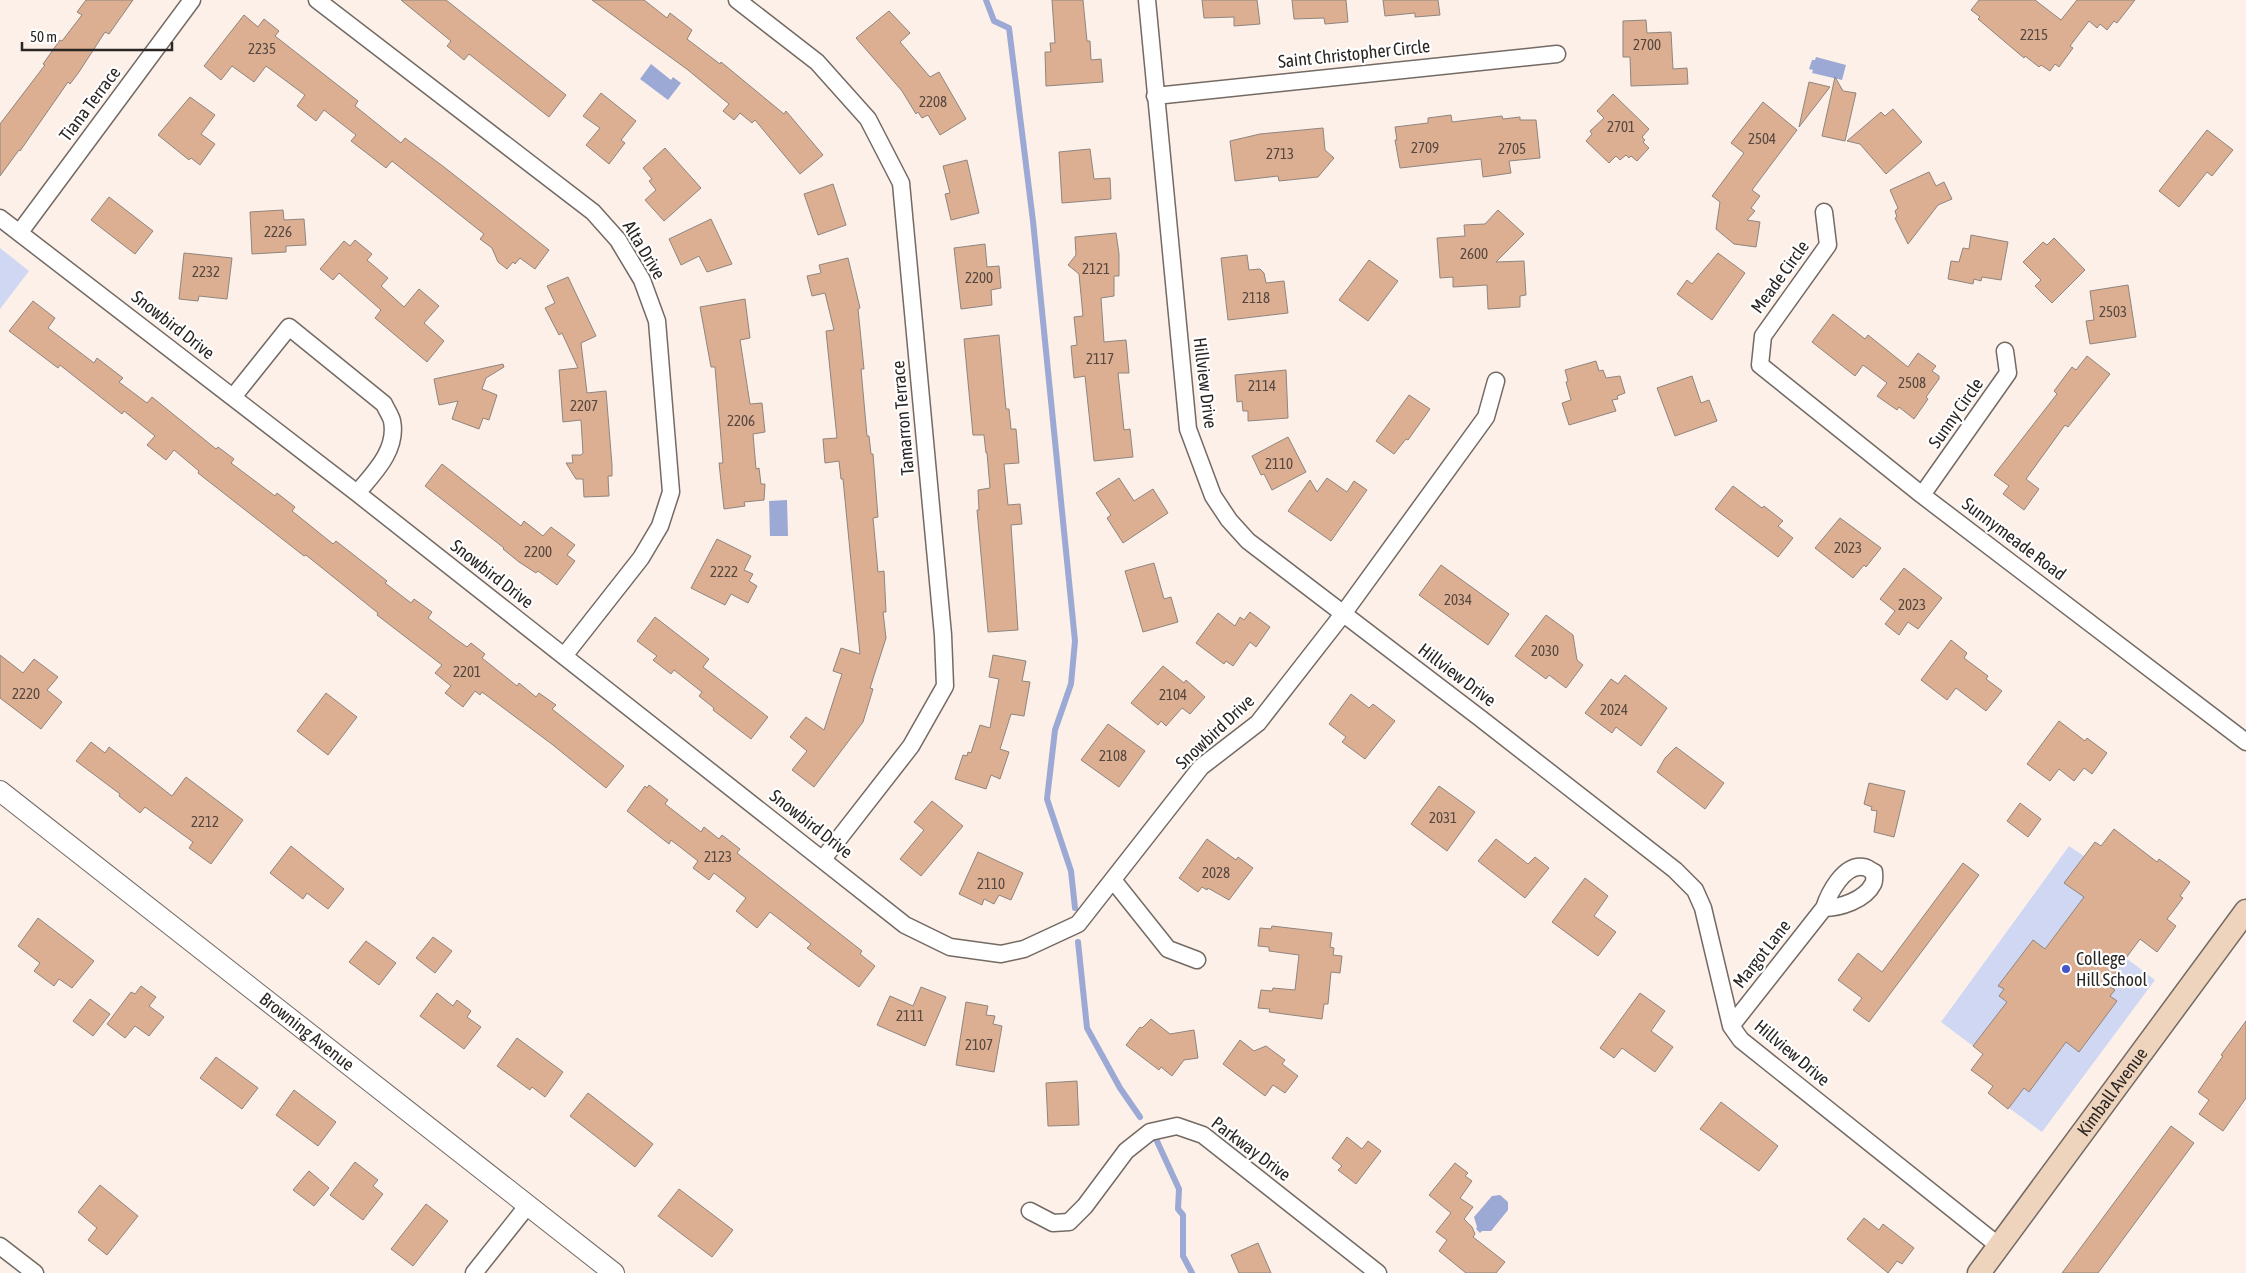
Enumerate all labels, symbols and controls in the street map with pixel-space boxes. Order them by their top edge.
scale bar [22,20,172,52]
house number: 2215 [2020,26,2048,43]
text: 50 m [30,28,57,45]
street label: Saint Christopher Circle [1277,35,1431,72]
house number: 2700 [1633,36,1661,53]
house number: 2235 [248,40,276,57]
street label: Tiana Terrace [55,62,124,145]
house number: 2208 [919,93,947,110]
house number: 2701 [1607,118,1635,135]
house number: 2504 [1748,130,1776,147]
house number: 2709 [1411,139,1439,156]
house number: 2705 [1498,140,1526,157]
house number: 2713 [1266,145,1294,162]
street label: Alta Drive [619,217,670,283]
house number: 2226 [264,223,292,240]
street label: Meade Circle [1746,236,1813,317]
house number: 2600 [1460,245,1488,262]
house number: 2121 [1082,260,1110,277]
house number: 2232 [192,263,220,280]
house number: 2200 [965,269,993,286]
street label: Snowbird Drive [128,286,219,363]
house number: 2118 [1242,289,1270,306]
house number: 2503 [2099,303,2127,320]
street label: Hillview Drive [1189,336,1222,430]
house number: 2117 [1086,350,1114,367]
street label: Tamarron Terrace [887,360,918,476]
house number: 2508 [1898,374,1926,391]
street label: Sunny Circle [1924,374,1987,452]
house number: 2114 [1248,377,1276,394]
house number: 2207 [570,397,598,414]
house number: 2206 [727,412,755,429]
house number: 2110 [1265,455,1293,472]
street label: Sunnymeade Road [1958,493,2070,584]
street label: Snowbird Drive [447,535,538,612]
house number: 2023 [1834,539,1862,556]
house number: 2200 [524,543,552,560]
house number: 2222 [710,563,738,580]
house number: 2034 [1444,591,1472,608]
house number: 2023 [1898,596,1926,613]
street label: Hillview Drive [1414,639,1500,711]
house number: 2030 [1531,642,1559,659]
house number: 2201 [453,663,481,680]
house number: 2220 [12,685,40,702]
house number: 2104 [1159,686,1187,703]
street label: Snowbird Drive [1171,690,1258,773]
house number: 2024 [1600,701,1628,718]
house number: 2108 [1099,747,1127,764]
street label: Snowbird Drive [766,785,857,862]
house number: 2031 [1429,809,1457,826]
house number: 2212 [191,813,219,830]
house number: 2123 [704,848,732,865]
house number: 2028 [1202,864,1230,881]
house number: 2110 [977,875,1005,892]
street label: Margot Lane [1728,915,1795,992]
place label: College Hill School [2076,948,2147,990]
marker: College Hill School [2060,963,2072,975]
street label: Browning Avenue [256,988,359,1075]
house number: 2111 [896,1007,924,1024]
street label: Hillview Drive [1750,1015,1834,1090]
house number: 2107 [965,1036,993,1053]
street label: Kimball Avenue [2073,1043,2152,1140]
street label: Parkway Drive [1208,1112,1295,1185]

